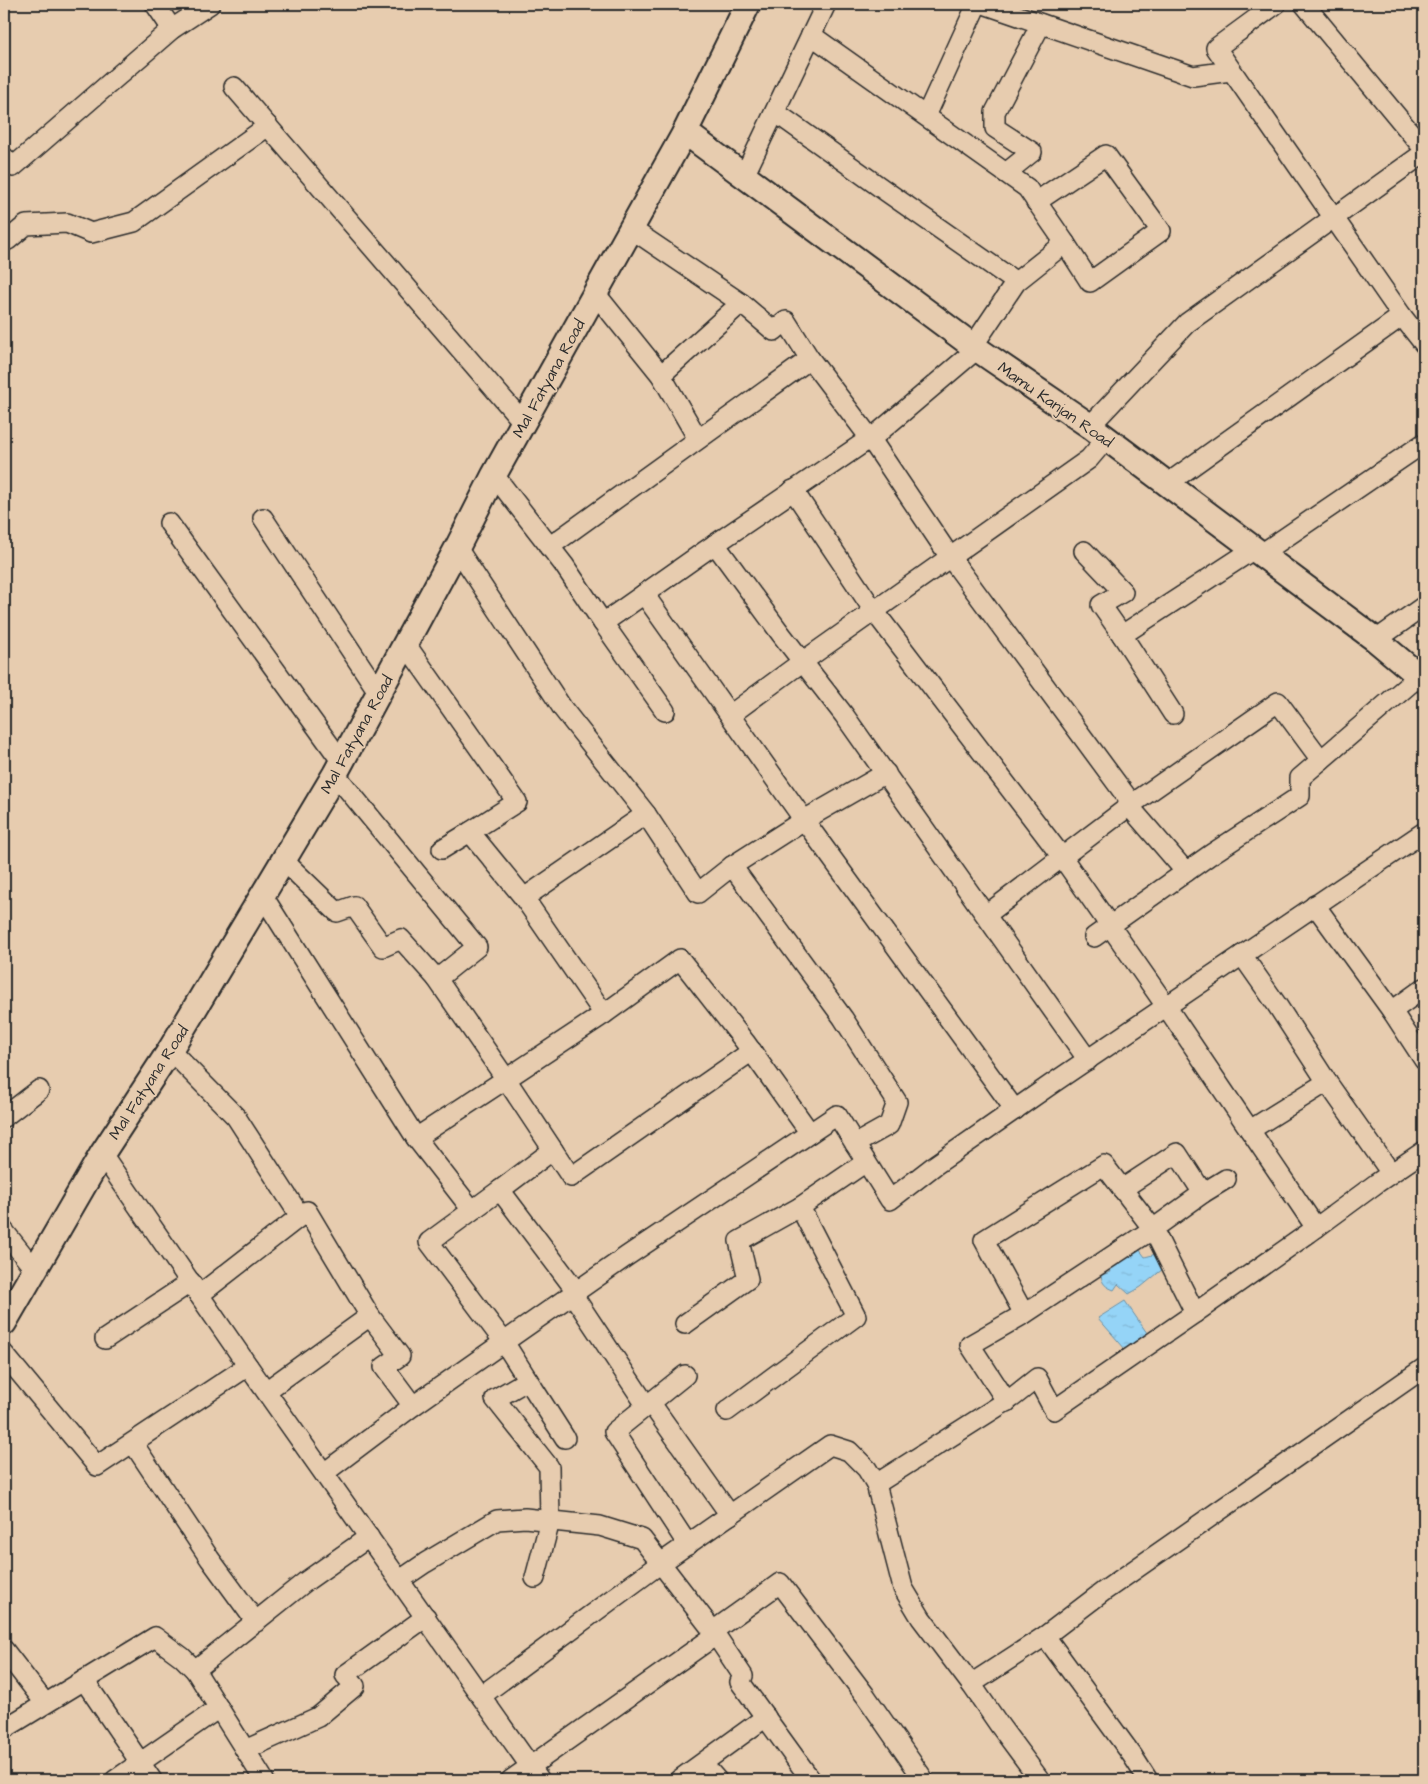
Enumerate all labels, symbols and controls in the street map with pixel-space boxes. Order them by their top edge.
street label: Mal Fatyana Road [507,315,591,442]
street label: Mamu Kanjan Road [993,357,1118,453]
street label: Mal Fatyana Road [315,671,399,798]
street label: Mal Fatyana Road [104,1021,195,1145]

